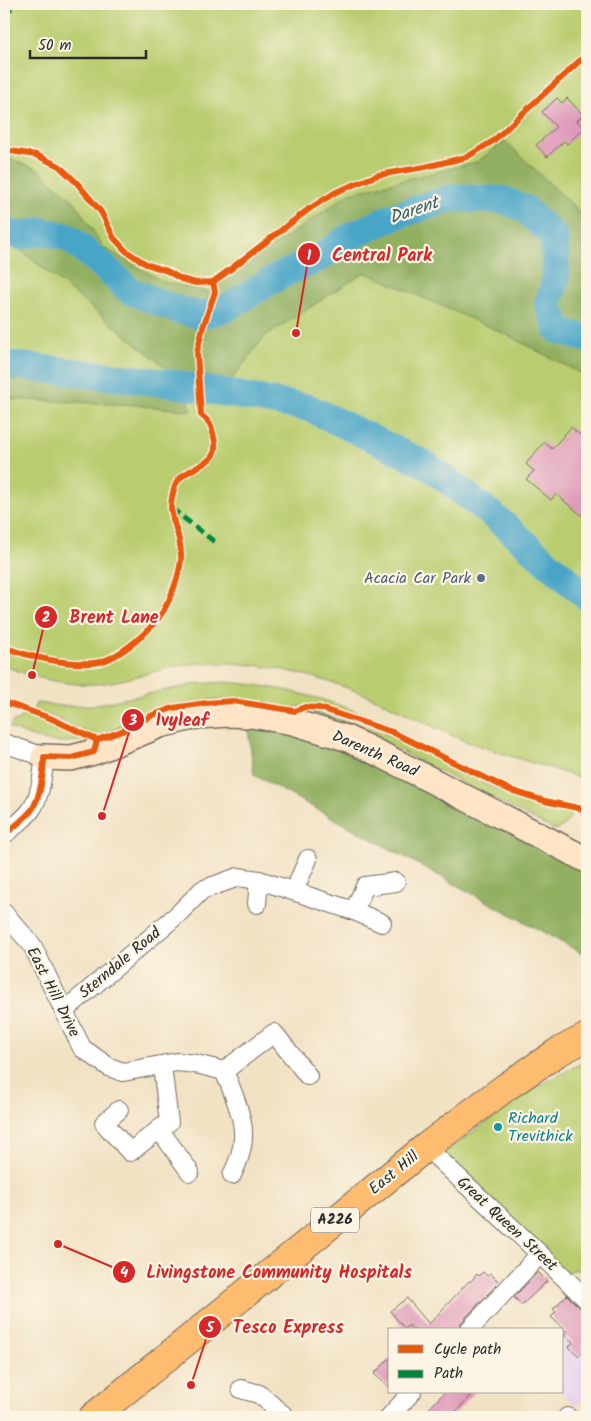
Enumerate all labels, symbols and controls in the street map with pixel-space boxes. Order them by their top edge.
scale bar [30,28,146,60]
text: 50 m [38,34,72,58]
water label: Darent [385,188,446,233]
callout: Central Park [297,238,441,271]
text: Central Park [332,242,433,271]
text: 1 [307,244,312,268]
place label: Acacia Car Park [364,566,471,591]
marker: Acacia Car Park [475,572,487,584]
callout: Brent Lane [34,600,168,633]
text: Brent Lane [69,604,159,633]
text: 2 [42,606,51,630]
callout: Ivyleaf [121,704,219,737]
text: Ivyleaf [155,707,211,736]
text: 3 [128,709,137,733]
street label: Darenth Road [328,724,423,785]
street label: Sterndale Road [73,920,167,1005]
street label: East Hill Drive [20,942,86,1042]
place label: Richard Trevithick [508,1106,573,1149]
marker: Richard Trevithick [492,1121,504,1133]
street label: East Hill [363,1145,425,1201]
street label: Great Queen Street [451,1170,564,1278]
road number: A226 [311,1208,359,1232]
callout: Livingstone Community Hospitals [111,1255,422,1288]
text: Livingstone Community Hospitals [146,1259,412,1288]
text: 4 [120,1261,128,1285]
callout: Tesco Express [197,1310,353,1343]
text: Tesco Express [232,1314,344,1343]
text: 5 [205,1316,215,1340]
legend [388,1328,564,1394]
text: Cycle path [434,1338,501,1362]
text: Path [434,1362,463,1386]

